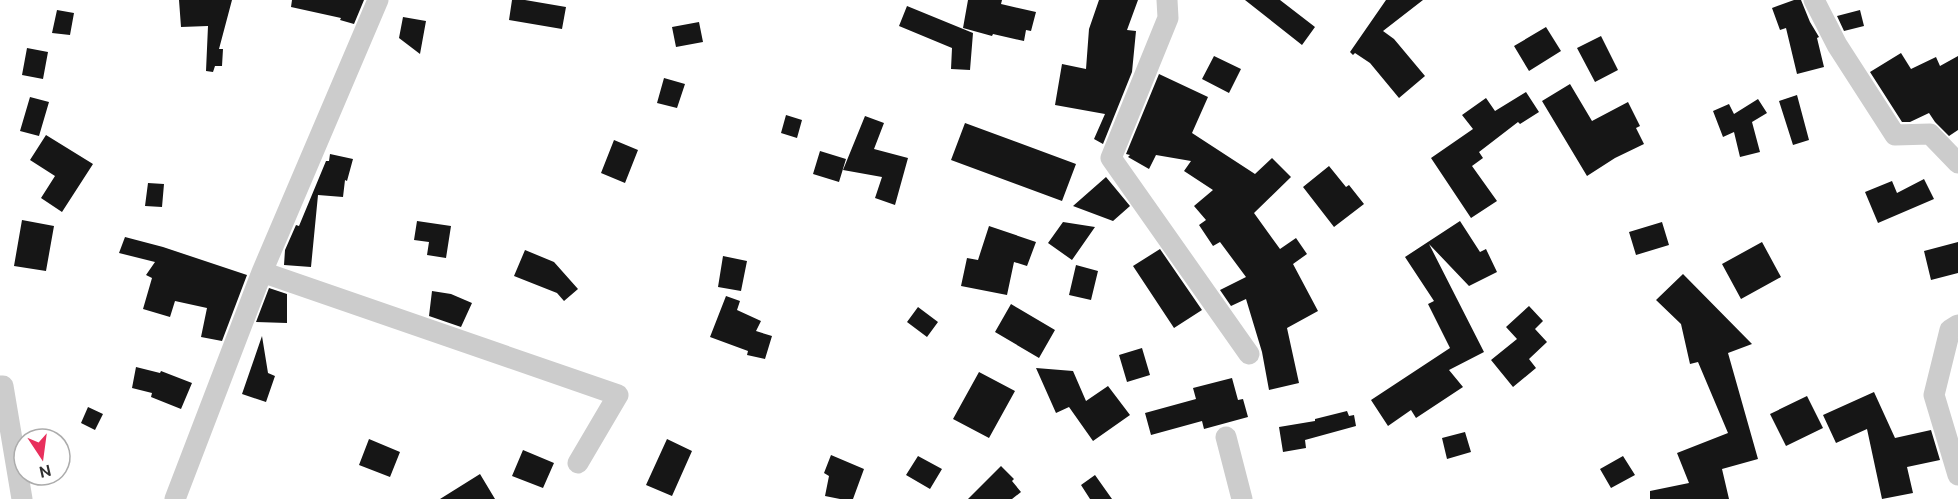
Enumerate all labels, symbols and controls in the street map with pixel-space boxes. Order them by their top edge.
north arrow [12,427,72,487]
text: N [38,462,53,482]

